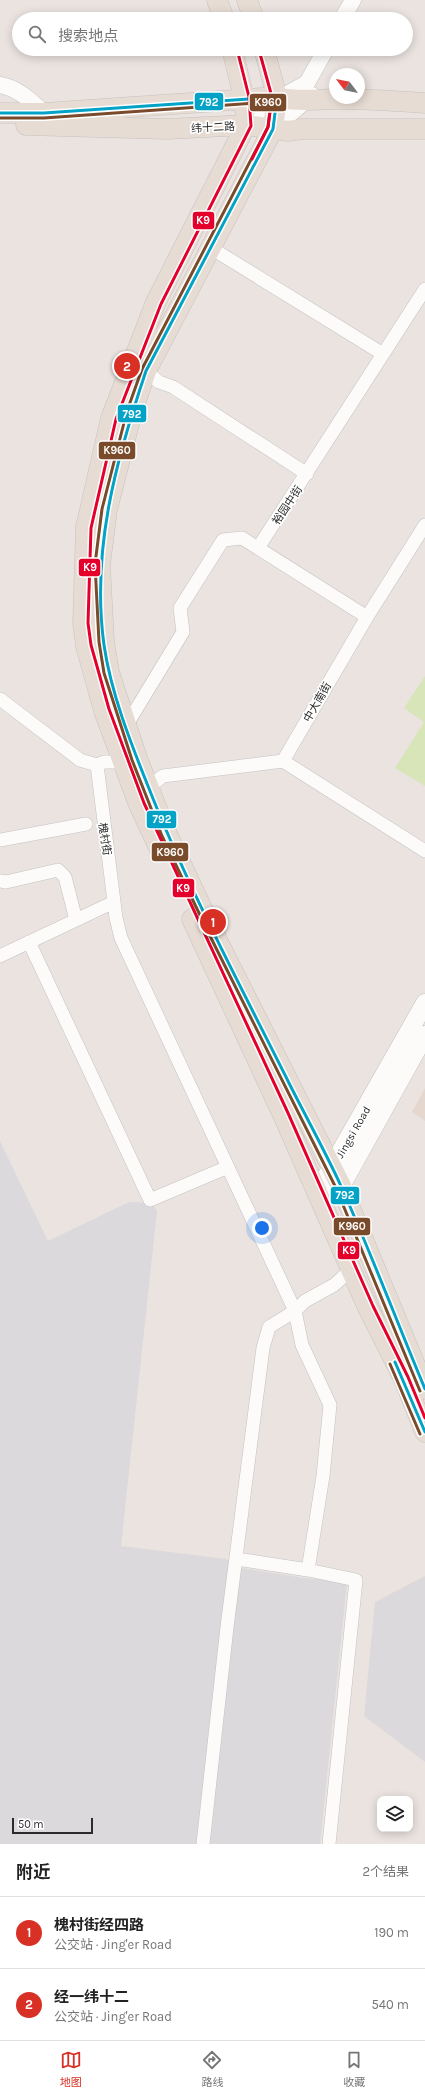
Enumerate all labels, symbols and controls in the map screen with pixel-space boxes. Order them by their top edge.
search box [12,12,413,56]
icon: search [26,23,48,45]
text: 搜索地点 [58,27,118,45]
north arrow [329,68,365,104]
line badge: 792 [194,92,224,111]
line badge: K960 [249,93,287,112]
text: 792 [200,96,219,109]
text: K960 [254,96,282,109]
street label: 纬十二路 [191,120,235,135]
line badge: K9 [192,211,215,230]
text: K9 [196,214,210,227]
pin: 2 [114,351,140,381]
line badge: 792 [117,404,147,423]
text: 792 [123,408,142,421]
line badge: K960 [98,441,136,460]
text: K960 [103,444,131,457]
street label: 裕园中街 [270,483,305,527]
line badge: K9 [78,558,101,577]
text: K9 [83,561,97,574]
street label: 中大南街 [301,680,334,725]
line badge: 792 [146,810,177,829]
text: 792 [153,813,172,826]
street label: 槐村街 [96,822,114,856]
line badge: K960 [151,842,189,862]
text: K960 [156,846,184,859]
line badge: K9 [172,878,195,898]
text: K9 [176,882,190,895]
pin: 1 [200,907,226,937]
street label: Jingsi Road [333,1104,373,1160]
line badge: 792 [330,1186,360,1205]
text: 792 [336,1189,355,1202]
line badge: K960 [333,1217,371,1236]
your location [252,1218,272,1238]
text: K960 [338,1220,366,1233]
line badge: K9 [337,1241,360,1260]
text: K9 [342,1244,356,1257]
map controls [377,1796,413,1832]
button: layers [377,1796,413,1832]
scale bar [12,1816,93,1835]
text: 50 m [18,1818,44,1831]
text: 附近 [16,1862,50,1882]
text: 2个结果 [362,1864,409,1879]
text: 槐村街经四路 [54,1916,144,1934]
text: 1 [27,1925,31,1940]
text: 190 m [374,1925,409,1940]
text: 公交站 · Jing'er Road [54,1937,172,1952]
text: 经一纬十二 [54,1988,129,2006]
text: 2 [25,1997,33,2012]
text: 540 m [371,1997,409,2012]
text: 公交站 · Jing'er Road [54,2009,172,2024]
tab: 地图 [60,2049,82,2089]
tab: 路线 [201,2049,223,2089]
tab: 收藏 [343,2049,365,2089]

